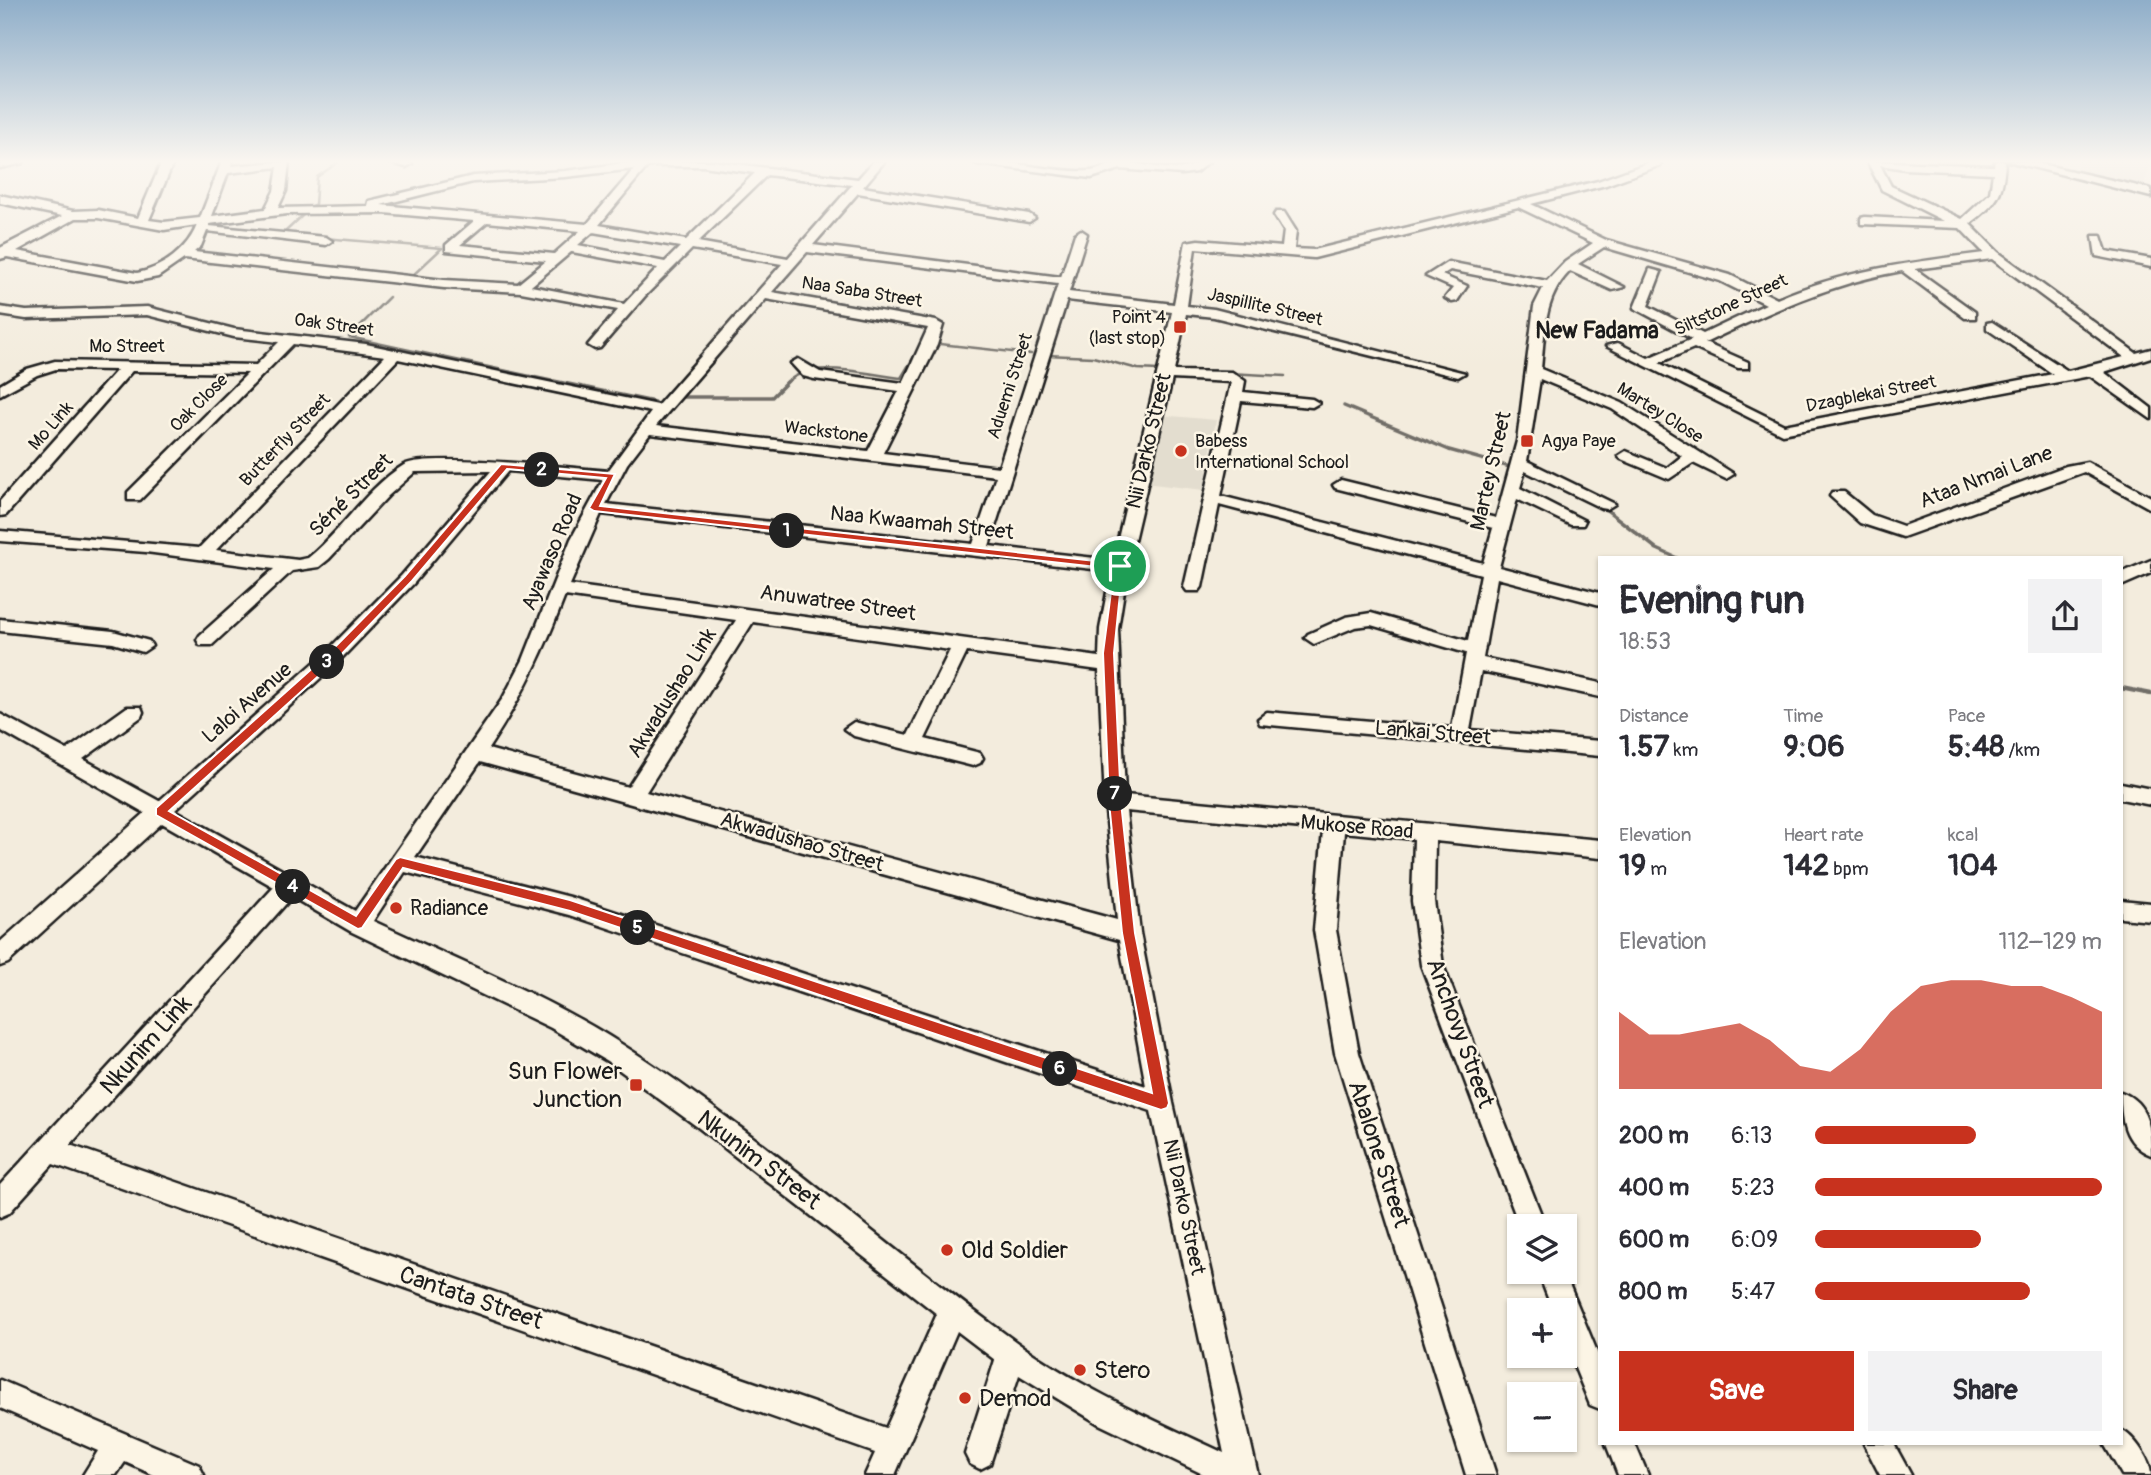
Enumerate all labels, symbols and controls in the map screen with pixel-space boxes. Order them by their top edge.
street label: Siltstone Street [1671,269,1792,341]
street label: Naa Saba Street [800,271,925,313]
street label: Jaspillite Street [1205,283,1325,332]
place label: Point 4 (last stop) [1088,306,1167,350]
street label: Oak Street [293,308,376,342]
district label: New Fadama [1535,316,1659,345]
marker: Point 4 (last stop) [1172,319,1188,335]
street label: Aduemi Street [982,329,1038,442]
street label: Mo Street [89,335,165,358]
street label: Oak Close [165,369,233,437]
street label: Nii Darko Street [1120,370,1178,511]
street label: Dzagblekai Street [1804,370,1939,418]
street label: Martey Close [1613,377,1708,449]
street label: Butterfly Street [235,388,336,492]
street label: Mo Link [23,396,79,455]
street label: Martey Street [1464,408,1518,533]
street label: Wackstone [783,415,869,449]
place label: Babess International School [1195,430,1349,474]
place label: Agya Paye [1541,430,1616,453]
marker: Agya Paye [1519,433,1535,449]
street label: Ataa Nmai Lane [1916,439,2057,515]
marker: Babess International School [1173,443,1189,459]
street label: Séné Street [303,447,399,543]
pin: 2 [524,452,560,488]
text: 2 [536,457,547,481]
street label: Ayawaso Road [515,490,589,614]
street label: Naa Kwaamah Street [829,500,1016,546]
pin: 1 [770,514,804,548]
text: 1 [783,518,790,542]
pin [1090,536,1150,596]
icon: arrive [1101,547,1139,585]
text: Evening run [1619,577,1805,625]
street label: Anuwatree Street [758,579,918,627]
button: share [2028,579,2102,653]
street label: Akwadushao Link [621,623,723,763]
text: 18:53 [1619,627,1671,656]
pin: 3 [310,644,344,680]
text: 3 [321,649,332,673]
street label: Laloi Avenue [196,656,298,750]
text: Distance [1619,704,1688,728]
text: Time [1783,704,1823,728]
text: Pace [1948,704,1985,728]
street label: Lankai Street [1374,714,1493,752]
text: 1.57 [1619,728,1669,765]
text: 9:06 [1783,728,1845,765]
text: 5:48 [1948,728,2004,765]
text: km [1669,738,1698,762]
text: /km [2004,738,2040,762]
pin: 7 [1098,776,1132,812]
text: 7 [1109,781,1120,805]
street label: Akwadushao Street [717,806,887,878]
street label: Mukose Road [1299,809,1415,845]
text: Elevation [1619,823,1691,847]
text: Heart rate [1783,823,1863,847]
text: kcal [1948,823,1979,847]
text: 19 [1619,847,1646,884]
text: 142 [1783,847,1829,884]
text: 104 [1948,847,1997,884]
text: m [1646,857,1667,881]
text: bpm [1829,857,1869,881]
pin: 4 [276,870,310,904]
text: 4 [287,874,298,898]
place label: Radiance [410,895,489,922]
marker: Radiance [388,900,404,916]
pin: 5 [620,911,656,946]
text: 5 [632,915,643,939]
text: Elevation [1619,927,1707,956]
text: 112–129 m [1999,927,2102,956]
street label: Anchovy Street [1420,954,1501,1112]
street label: Nkunim Link [94,989,198,1101]
pin: 6 [1042,1052,1078,1086]
text: 6 [1054,1056,1065,1080]
place label: Sun Flower Junction [508,1057,622,1114]
marker: Sun Flower Junction [628,1077,644,1093]
street label: Abalone Street [1342,1077,1416,1231]
street label: Nkunim Street [691,1104,827,1216]
text: 200 m [1619,1121,1689,1150]
text: 6:13 [1731,1121,1772,1150]
street label: Nii Darko Street [1156,1137,1212,1278]
text: 400 m [1619,1173,1689,1202]
text: 5:23 [1731,1173,1775,1202]
map controls [1507,1214,1577,1452]
button: layers [1507,1214,1577,1284]
text: 600 m [1619,1225,1689,1254]
text: 6:09 [1731,1225,1778,1254]
place label: Old Soldier [961,1236,1068,1265]
marker: Old Soldier [939,1242,955,1258]
street label: Cantata Street [395,1260,547,1336]
text: 800 m [1619,1277,1687,1306]
text: 5:47 [1731,1277,1775,1306]
button: + [1507,1298,1577,1368]
button: Save [1619,1351,1854,1431]
button: Share [1868,1351,2102,1431]
place label: Stero [1094,1356,1151,1385]
marker: Stero [1072,1362,1088,1378]
button: − [1507,1382,1577,1452]
place label: Demod [979,1384,1052,1413]
marker: Demod [957,1390,973,1406]

